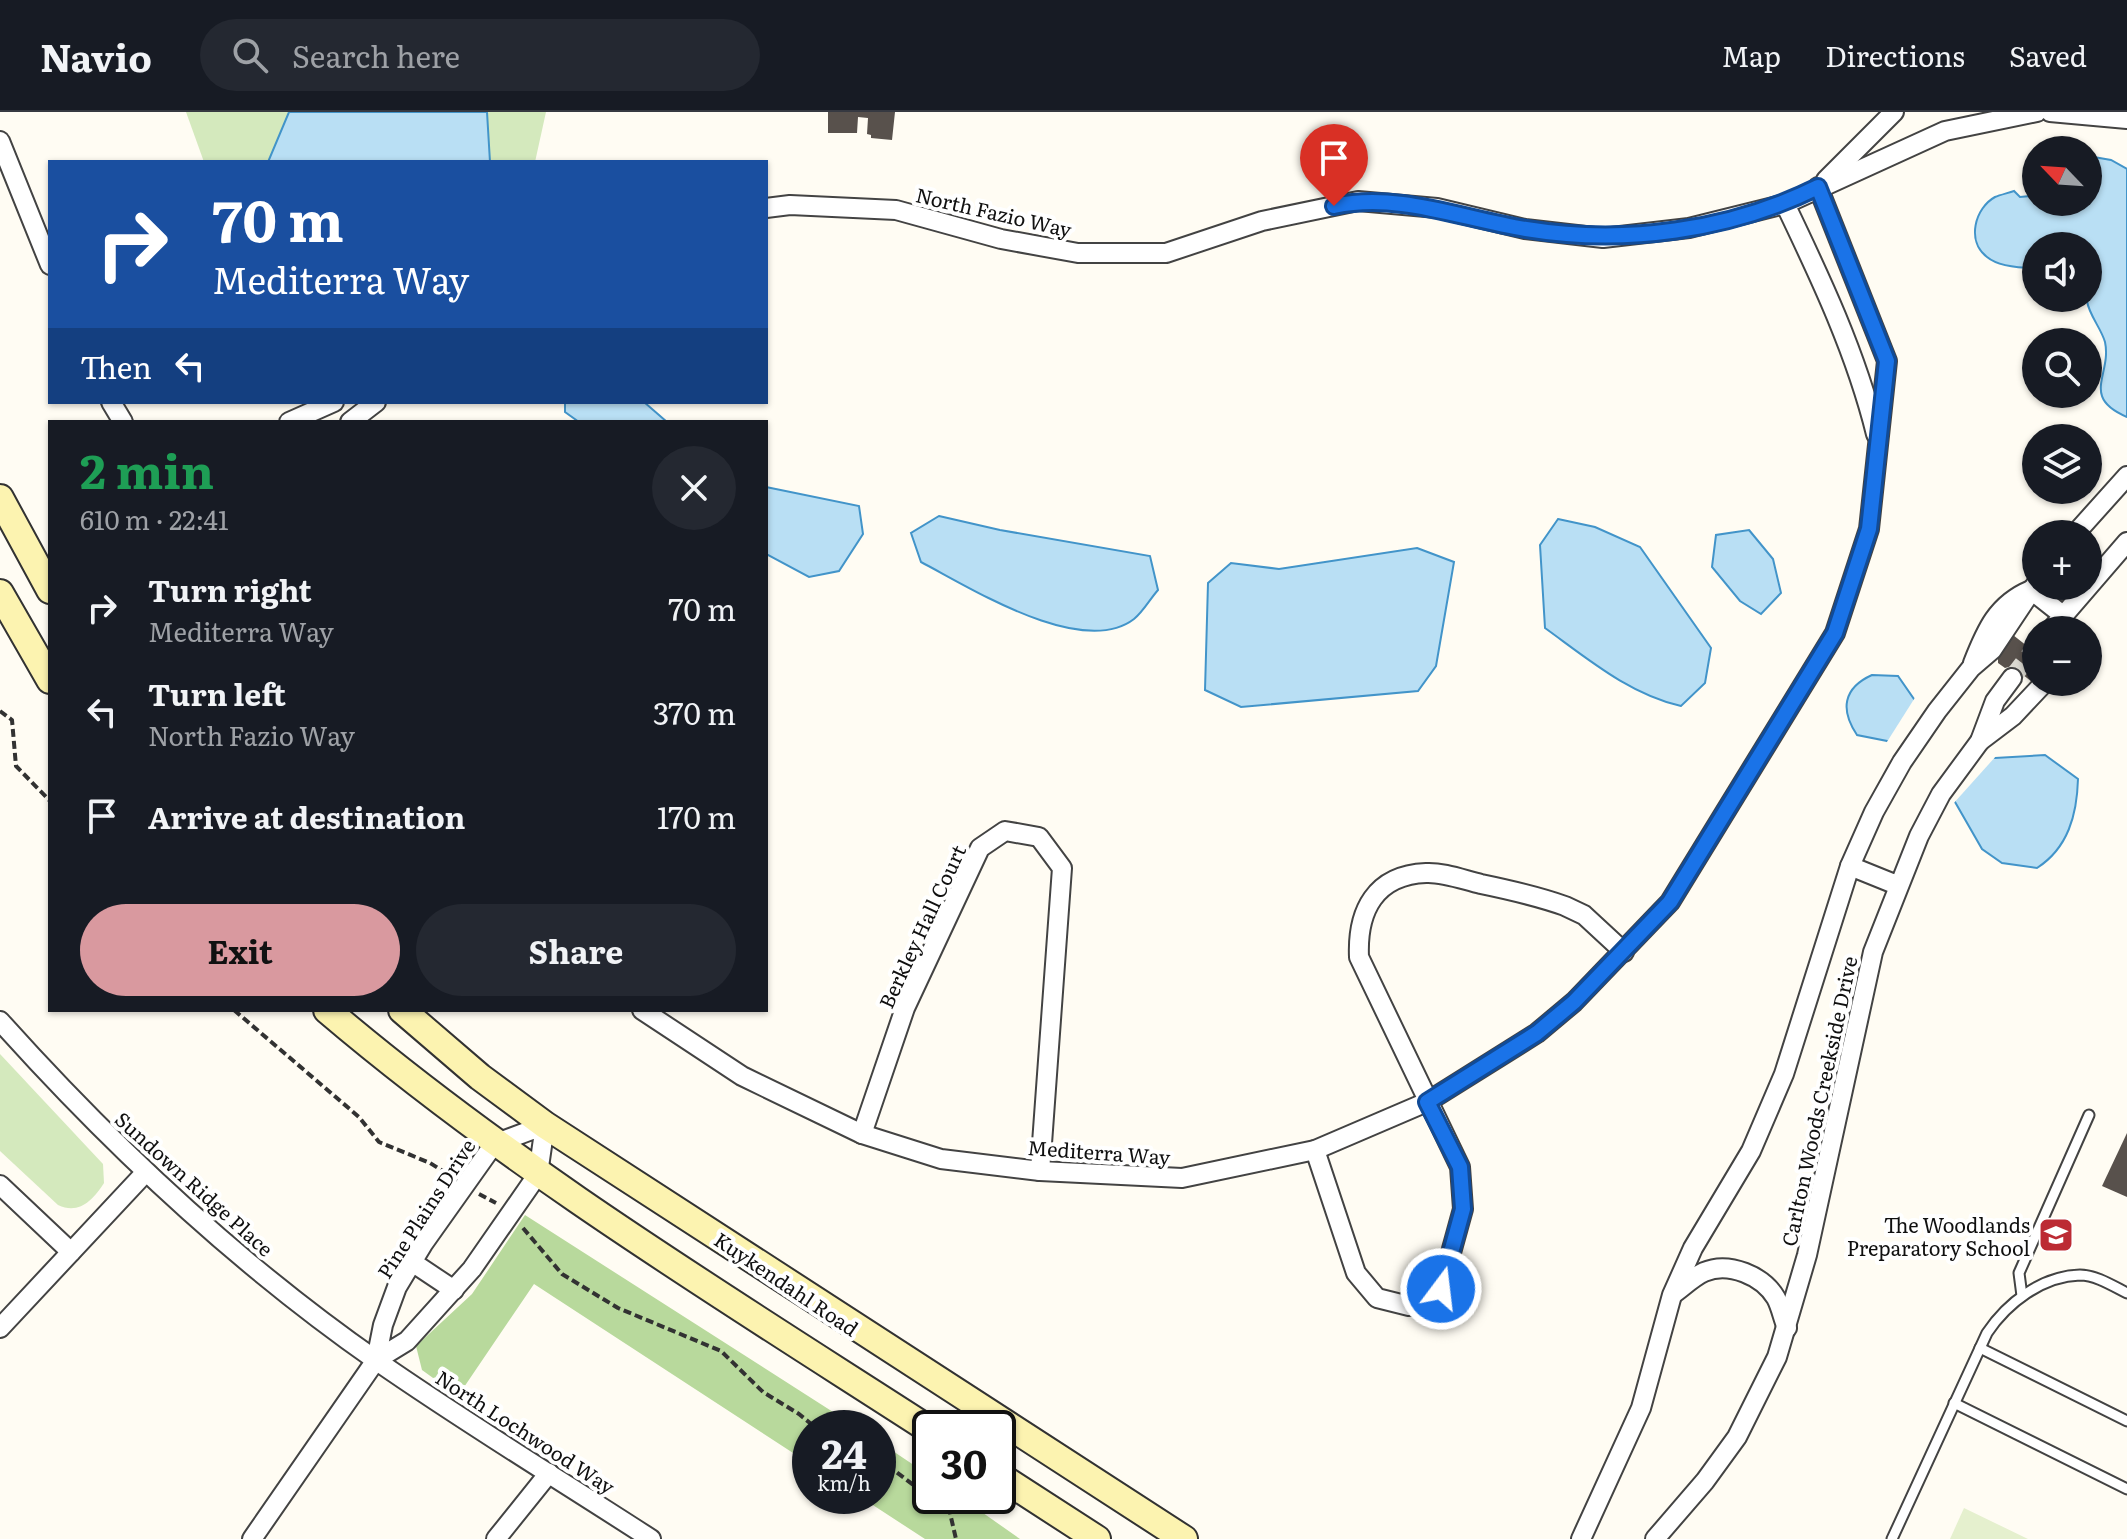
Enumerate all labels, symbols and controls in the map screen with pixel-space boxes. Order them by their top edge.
search box [200,19,760,91]
text: Navio [40,27,152,84]
icon: search [228,33,272,77]
text: Search here [292,33,460,77]
text: Map [1722,34,1781,76]
text: Directions [1825,34,1965,76]
text: Saved [2009,34,2087,76]
pin [1300,124,1368,206]
icon: arrive [1312,136,1356,180]
north arrow [2022,136,2102,216]
map controls [2022,136,2102,696]
text: 70 m [212,176,344,259]
street label: North Fazio Way [913,178,1075,244]
icon: right [80,192,184,296]
button: sound [2022,232,2102,312]
text: Mediterra Way [212,252,469,305]
button: search [2022,328,2102,408]
text: Then [80,344,152,388]
icon: left [168,344,212,388]
button: layers [2022,424,2102,504]
text: 2 min [80,433,214,504]
button: close [652,446,736,530]
text: 610 m · 22:41 [80,499,228,538]
button: + [2022,520,2102,600]
text: Turn right [148,567,312,611]
icon: right [80,586,124,630]
text: 70 m [668,586,736,630]
text: Mediterra Way [148,611,334,650]
button: − [2022,616,2102,696]
text: Turn left [148,671,286,715]
icon: left [80,690,124,734]
text: 370 m [653,690,736,734]
text: North Fazio Way [148,715,355,754]
icon: arrive [80,794,124,838]
text: Arrive at destination [148,794,465,838]
text: 170 m [657,794,736,838]
street label: Berkley Hall Court [870,839,972,1013]
button: Exit [80,904,400,996]
button: Share [416,904,736,996]
street label: Carlton Woods Creekside Drive [1773,953,1863,1249]
street label: Sundown Ridge Place [109,1104,281,1262]
street label: Mediterra Way [1027,1131,1172,1171]
street label: Pine Plains Drive [369,1132,481,1284]
place label: The Woodlands Preparatory School [1847,1209,2030,1262]
school or university icon: The Woodlands Preparatory School [2037,1216,2075,1254]
street label: Kuykendahl Road [709,1224,865,1342]
position arrow [1399,1247,1483,1331]
street label: North Lochwood Way [431,1362,622,1501]
speed limit sign: 30 [912,1410,1016,1514]
text: 24 [821,1422,867,1481]
text: km/h [817,1467,871,1497]

